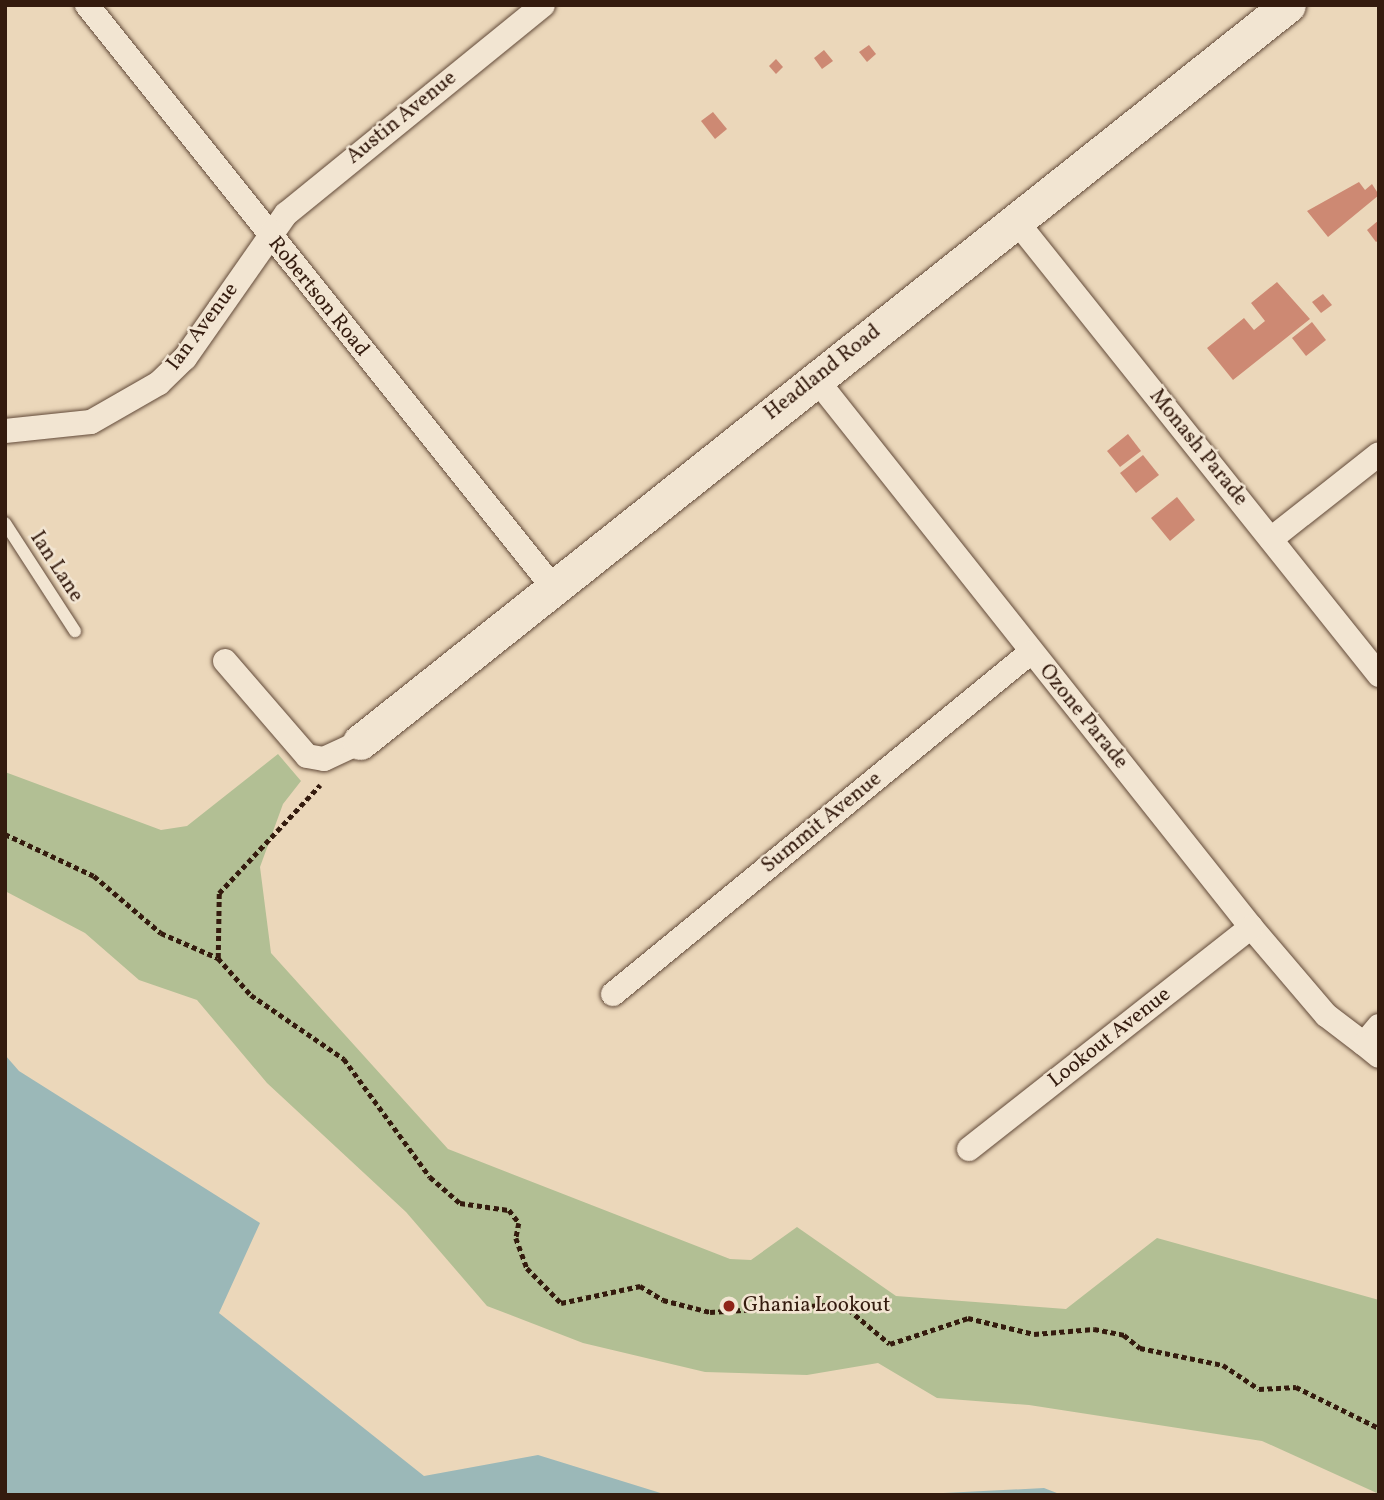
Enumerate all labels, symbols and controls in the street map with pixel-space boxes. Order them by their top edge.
street label: Austin Avenue [342,66,462,170]
street label: Robertson Road [262,232,374,362]
street label: Ian Avenue [162,278,244,376]
street label: Headland Road [760,320,886,426]
street label: Monash Parade [1143,385,1253,511]
street label: Ian Lane [24,527,88,607]
street label: Ozone Parade [1033,660,1133,774]
street label: Summit Avenue [757,767,887,879]
street label: Lookout Avenue [1044,982,1176,1094]
place label: Ghania Lookout [743,1293,890,1319]
marker: Ghania Lookout [721,1298,737,1314]

